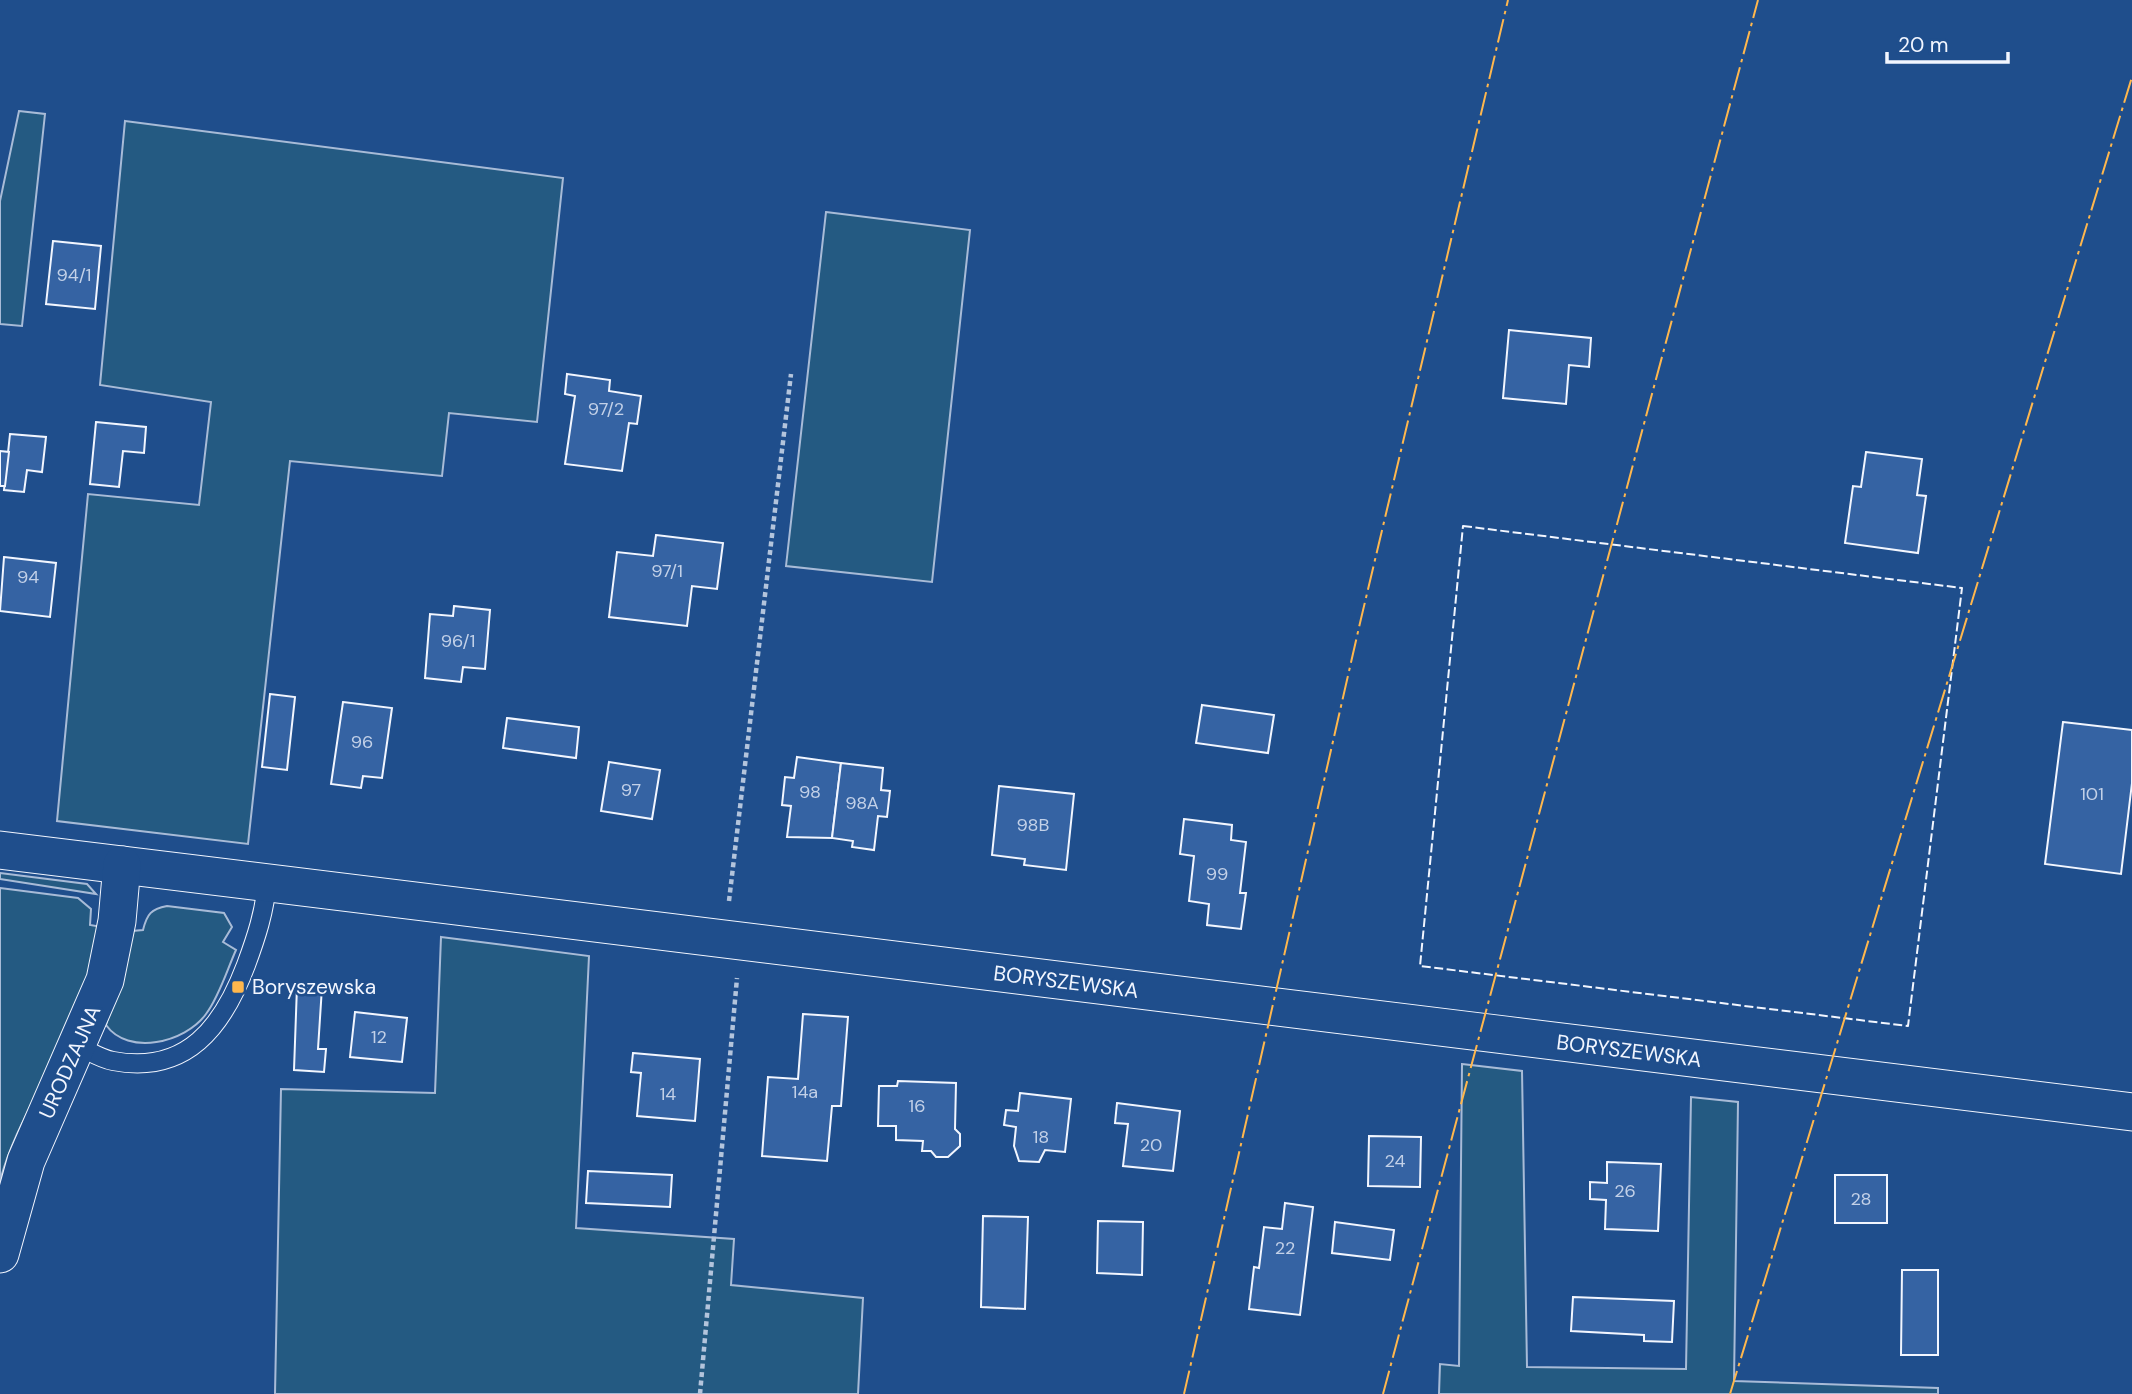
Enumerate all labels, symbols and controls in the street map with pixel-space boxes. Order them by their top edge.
scale bar [1887,21,2008,65]
text: 20 m [1898,31,1949,59]
house number: 94/1 [57,263,91,287]
house number: 97/2 [588,397,624,421]
house number: 97/1 [651,559,683,583]
house number: 94 [17,565,39,589]
house number: 96/1 [441,629,475,653]
house number: 96 [351,730,373,754]
house number: 97 [621,778,641,802]
house number: 98 [799,780,821,804]
house number: 101 [2080,782,2104,806]
house number: 98A [845,791,879,815]
house number: 98B [1017,813,1050,837]
house number: 99 [1206,862,1228,886]
street label: BORYSZEWSKA [992,959,1140,1005]
place label: Boryszewska [252,973,376,1001]
marker: Boryszewska [230,979,246,995]
street label: URODZAJNA [33,1001,107,1123]
house number: 12 [371,1025,387,1049]
street label: BORYSZEWSKA [1555,1028,1703,1074]
house number: 14a [792,1080,818,1104]
house number: 14 [660,1082,676,1106]
house number: 16 [909,1094,925,1118]
house number: 18 [1033,1125,1049,1149]
house number: 20 [1140,1133,1162,1157]
house number: 24 [1385,1149,1406,1173]
house number: 26 [1614,1179,1636,1203]
house number: 28 [1850,1187,1872,1211]
house number: 22 [1275,1236,1295,1260]

